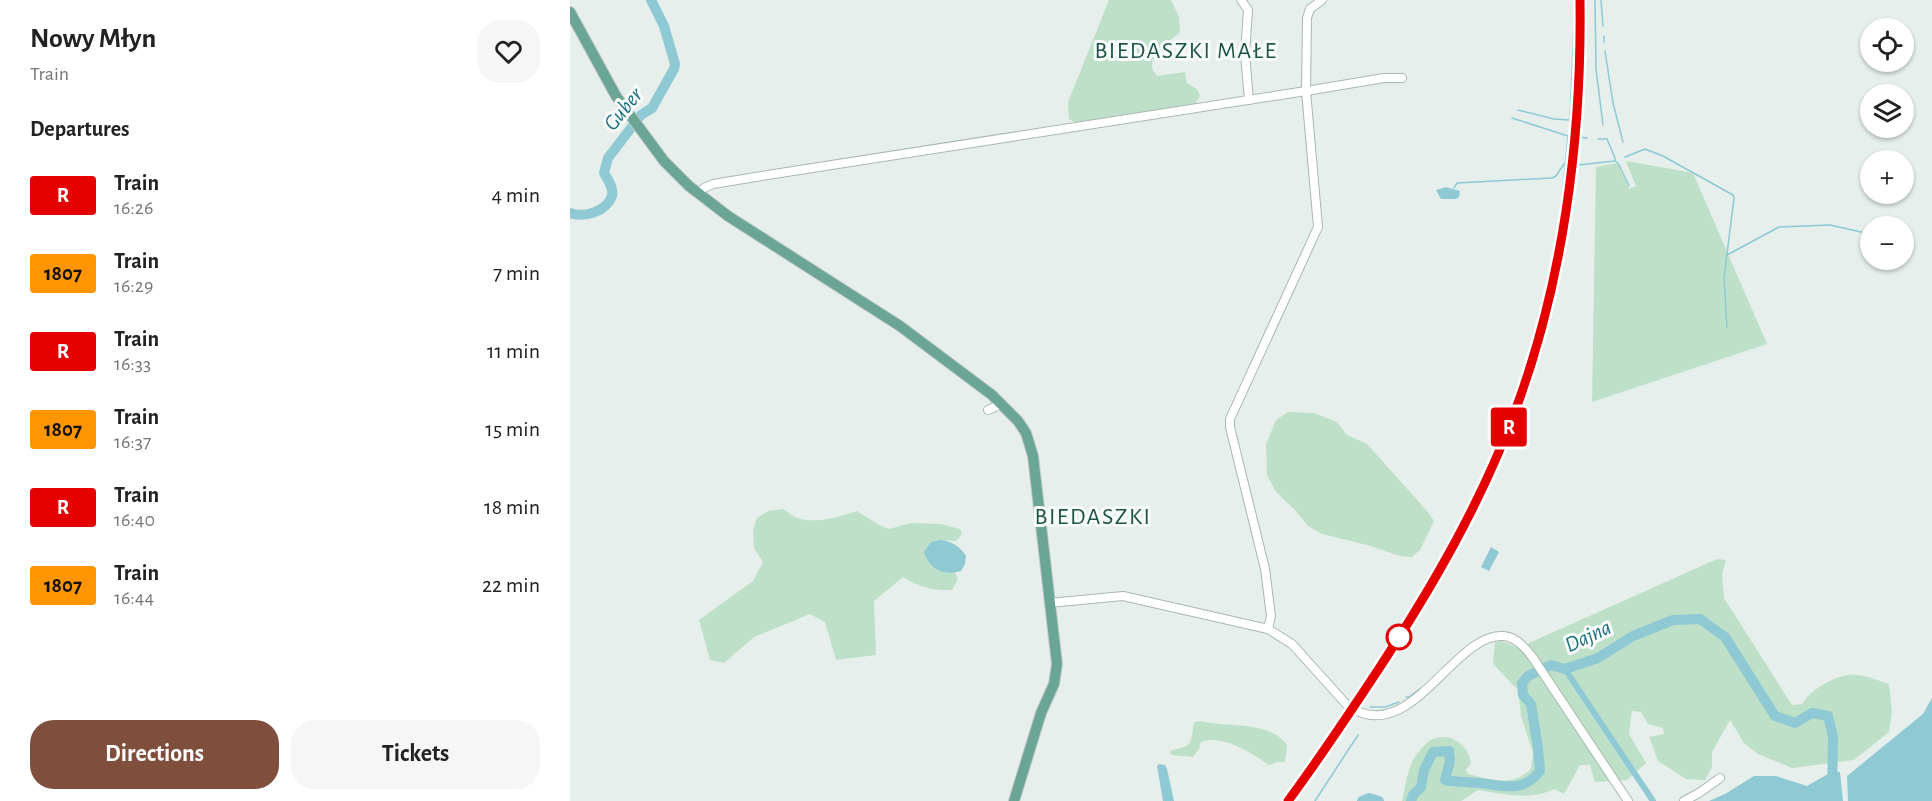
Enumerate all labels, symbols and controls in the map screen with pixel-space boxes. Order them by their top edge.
map controls [1860,18,1914,270]
button: locate [1860,18,1914,72]
button: heart [477,20,540,83]
text: Nowy Młyn [30,25,156,53]
district label: BIEDASZKI MAŁE [1094,39,1278,63]
text: Train [30,64,69,84]
water label: Guber [599,83,647,134]
button: layers [1860,84,1914,138]
text: Departures [30,118,130,140]
button: + [1860,150,1914,204]
text: Train [114,172,159,194]
text: 4 min [492,184,540,206]
text: R [57,185,69,206]
text: 16:26 [114,198,153,218]
button: − [1860,216,1914,270]
text: Train [114,250,159,272]
text: 7 min [493,262,540,284]
text: 1807 [44,263,82,284]
text: 16:29 [114,276,153,296]
text: Train [114,328,159,350]
text: 11 min [487,340,540,362]
text: R [57,341,69,362]
text: 16:33 [114,354,151,374]
text: Train [114,406,159,428]
line badge: R [1490,408,1528,446]
text: R [1503,417,1515,438]
text: 15 min [485,418,540,440]
text: 1807 [44,419,82,440]
text: 16:37 [114,432,151,452]
text: Train [114,484,159,506]
text: 18 min [484,496,540,518]
text: R [57,497,69,518]
district label: BIEDASZKI [1035,505,1152,529]
text: 16:40 [114,510,155,530]
text: Train [114,562,159,584]
text: 22 min [482,574,540,596]
text: 1807 [44,575,82,596]
text: 16:44 [114,588,154,608]
water label: Dajna [1561,616,1615,656]
unlabelled marker [1386,624,1412,650]
button: Directions [30,720,279,789]
button: Tickets [291,720,540,789]

